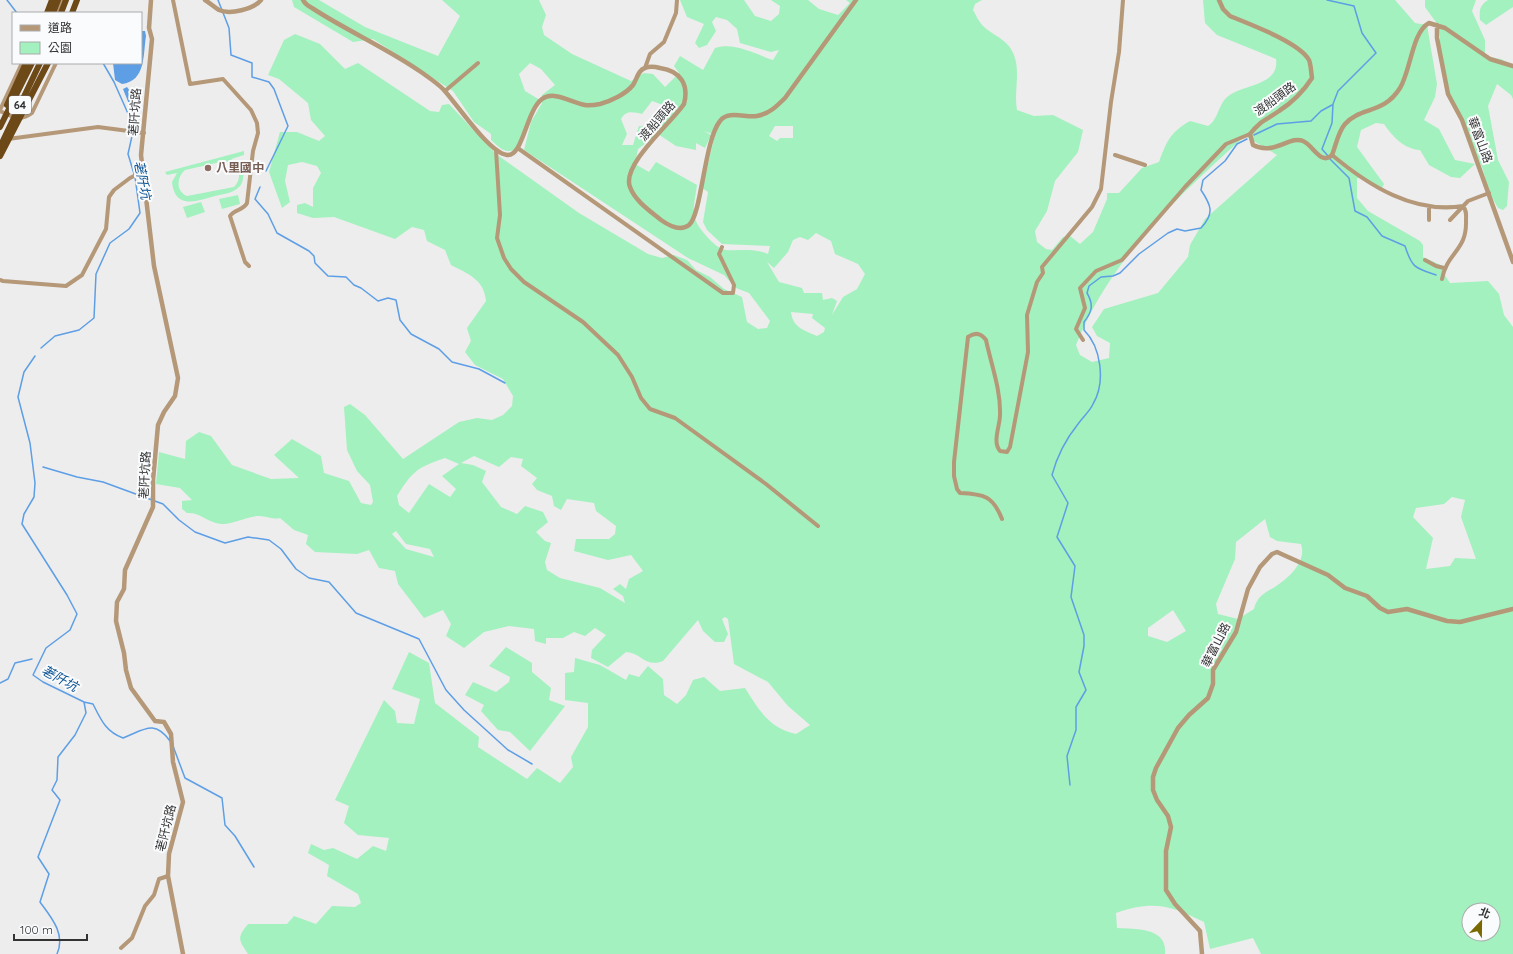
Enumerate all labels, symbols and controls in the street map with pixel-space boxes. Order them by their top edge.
legend [12,12,142,64]
text: 道路 [48,20,72,35]
text: 公園 [48,40,72,55]
street label: 渡船頭路 [1251,78,1299,119]
street label: 荖阡坑路 [125,87,144,136]
road number: 64 [9,96,31,114]
street label: 渡船頭路 [635,98,678,144]
street label: 華富山路 [1465,115,1496,165]
water label: 荖阡坑 [131,159,155,203]
place label: 八里國中 [216,160,264,175]
marker: 八里國中 [203,163,213,173]
street label: 荖阡坑路 [136,451,153,499]
street label: 華富山路 [1198,620,1233,670]
water label: 荖阡坑 [39,662,83,695]
street label: 荖阡坑路 [152,803,179,853]
north arrow [1461,902,1501,942]
text: 北 [1477,904,1492,921]
scale bar [14,916,87,942]
text: 100 m [20,922,53,937]

